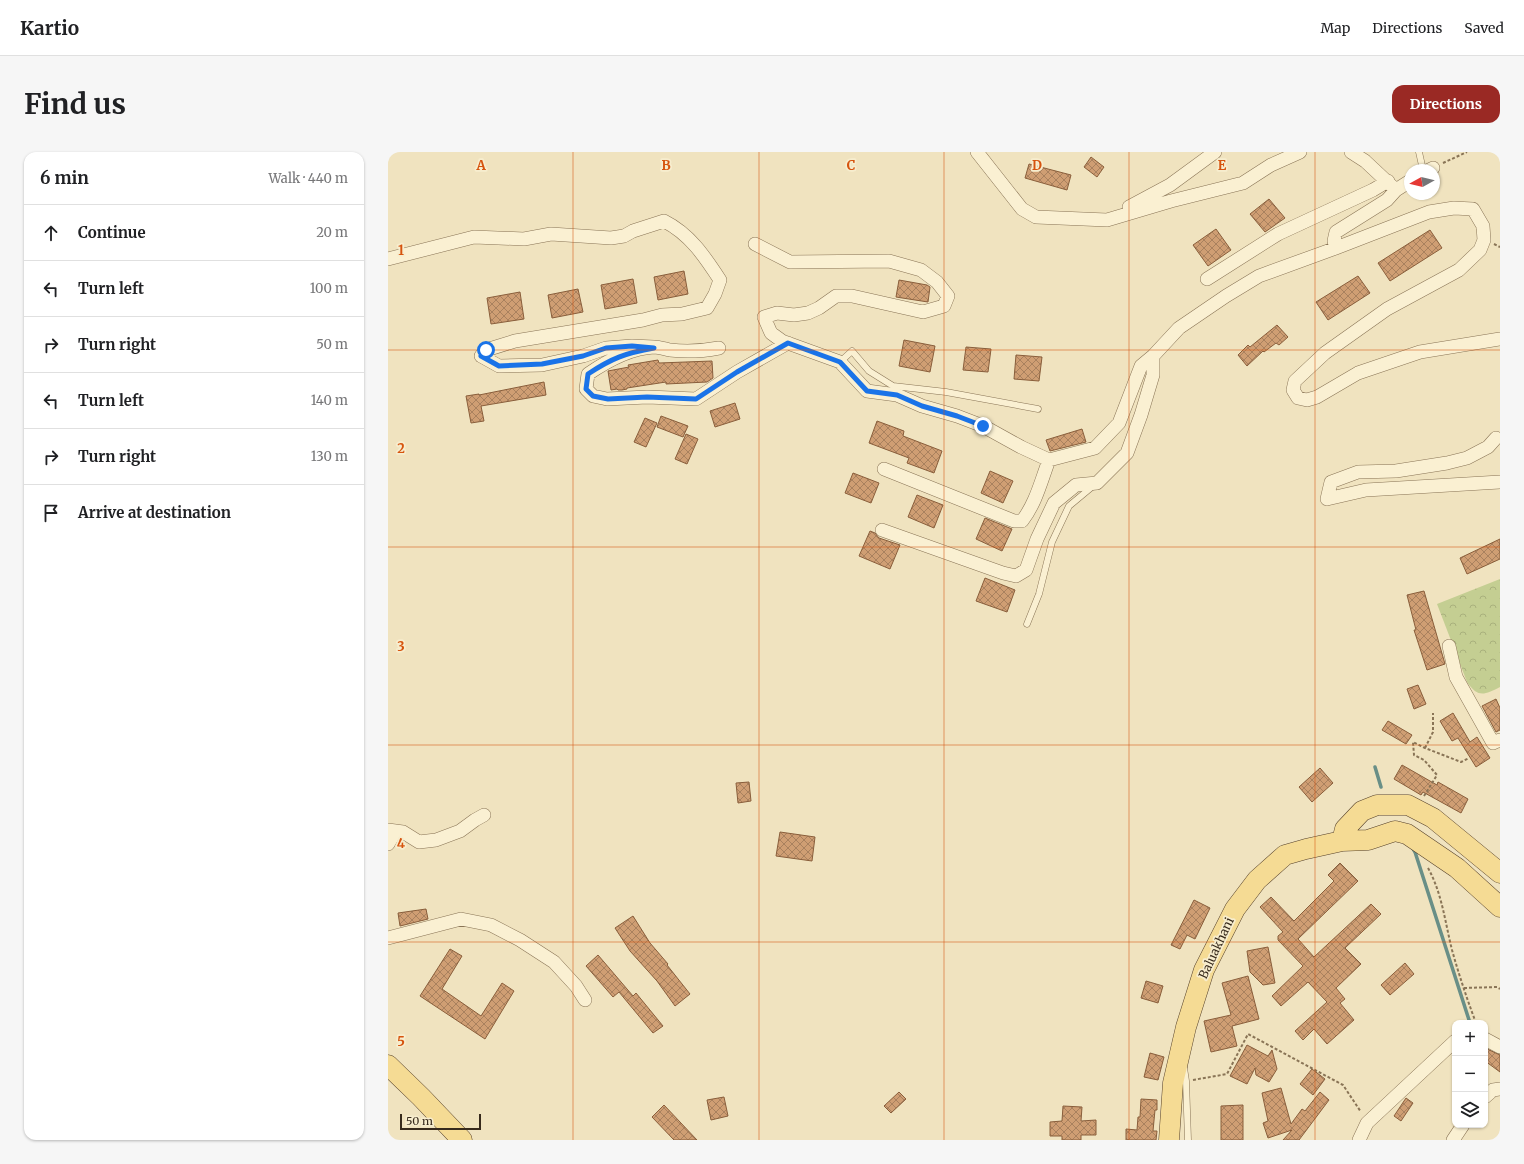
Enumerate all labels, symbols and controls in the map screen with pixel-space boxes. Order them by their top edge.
text: Kartio [20,16,79,40]
text: Map [1320,19,1350,37]
text: Directions [1372,19,1442,37]
text: Saved [1464,19,1504,37]
button: Directions [1392,85,1500,123]
text: Find us [24,86,126,122]
text: A [475,157,486,174]
text: B [661,157,671,174]
text: C [847,157,856,174]
text: D [1032,157,1042,174]
text: E [1218,157,1227,174]
north arrow [1404,164,1440,200]
text: 6 min [40,167,89,189]
text: Walk · 440 m [268,170,348,187]
icon: ahead [40,222,62,244]
text: Continue [78,223,146,242]
text: 20 m [316,224,348,241]
text: 1 [398,242,404,259]
icon: left [40,278,62,300]
text: Turn left [78,279,144,298]
text: 100 m [310,280,348,297]
icon: right [40,334,62,356]
text: Turn right [78,335,156,354]
text: 50 m [316,336,348,353]
route start [477,341,495,359]
icon: left [40,390,62,412]
text: Turn left [78,391,144,410]
text: 140 m [311,392,348,409]
route end [974,417,992,435]
text: 2 [397,440,405,457]
icon: right [40,446,62,468]
text: Turn right [78,447,156,466]
text: 130 m [311,448,348,465]
icon: arrive [40,502,62,524]
text: Arrive at destination [78,503,231,522]
text: 3 [397,638,405,655]
text: 4 [397,835,406,852]
street label: Baluakhani [1195,915,1237,981]
map controls [1452,1020,1488,1128]
button: + [1452,1020,1488,1056]
text: 5 [397,1033,405,1050]
button: − [1452,1056,1488,1092]
button: layers [1452,1092,1488,1128]
scale bar [400,1112,481,1131]
text: 50 m [406,1114,433,1128]

